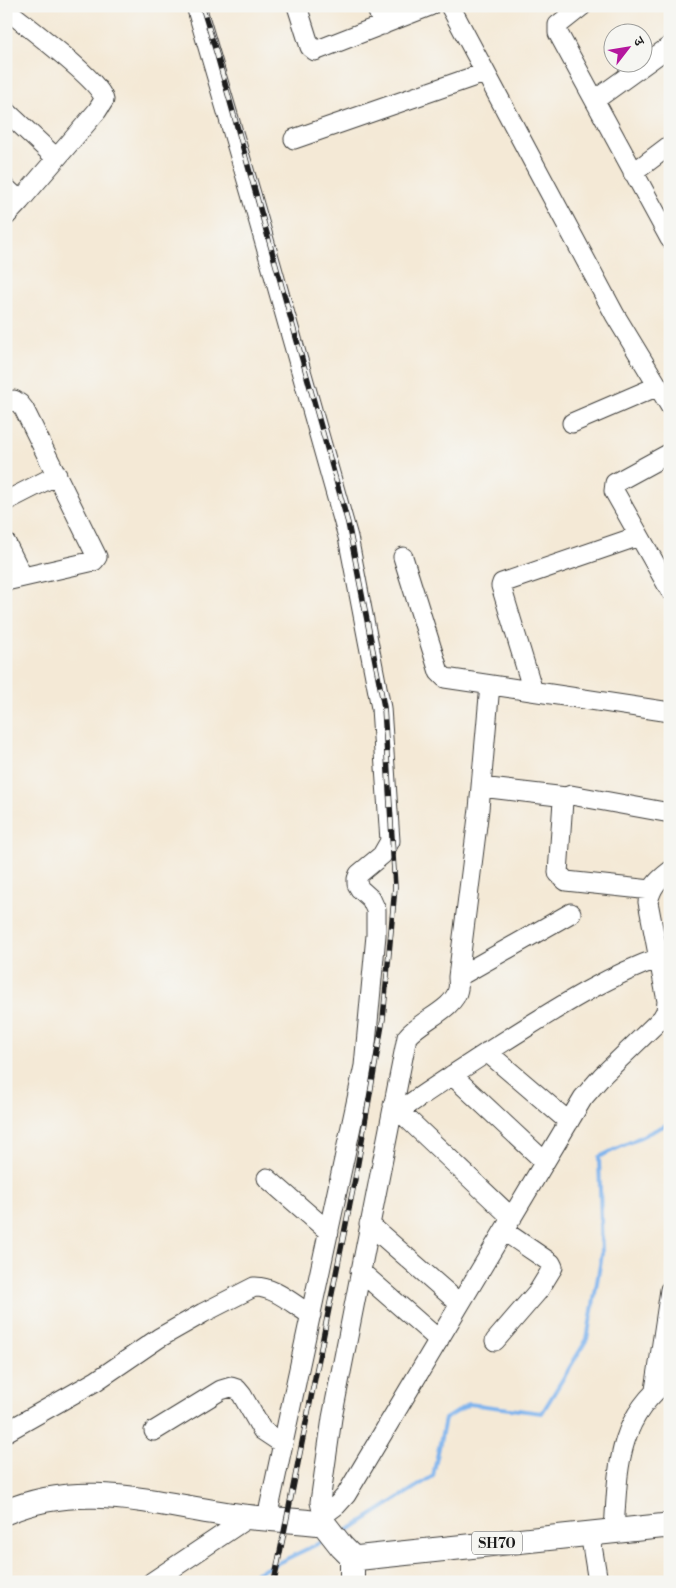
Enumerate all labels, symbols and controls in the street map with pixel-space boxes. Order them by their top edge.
north arrow [604,22,654,72]
text: उ [628,33,648,50]
road number: SH70 [472,1532,522,1555]

